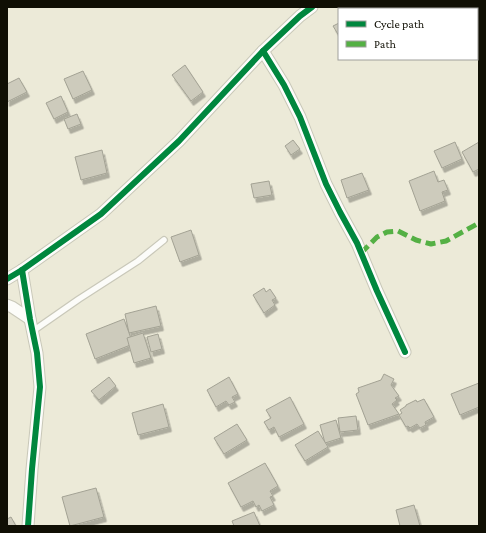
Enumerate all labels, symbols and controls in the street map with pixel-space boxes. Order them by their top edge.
legend [338,8,478,60]
text: Cycle path [374,17,425,31]
text: Path [374,37,396,51]

